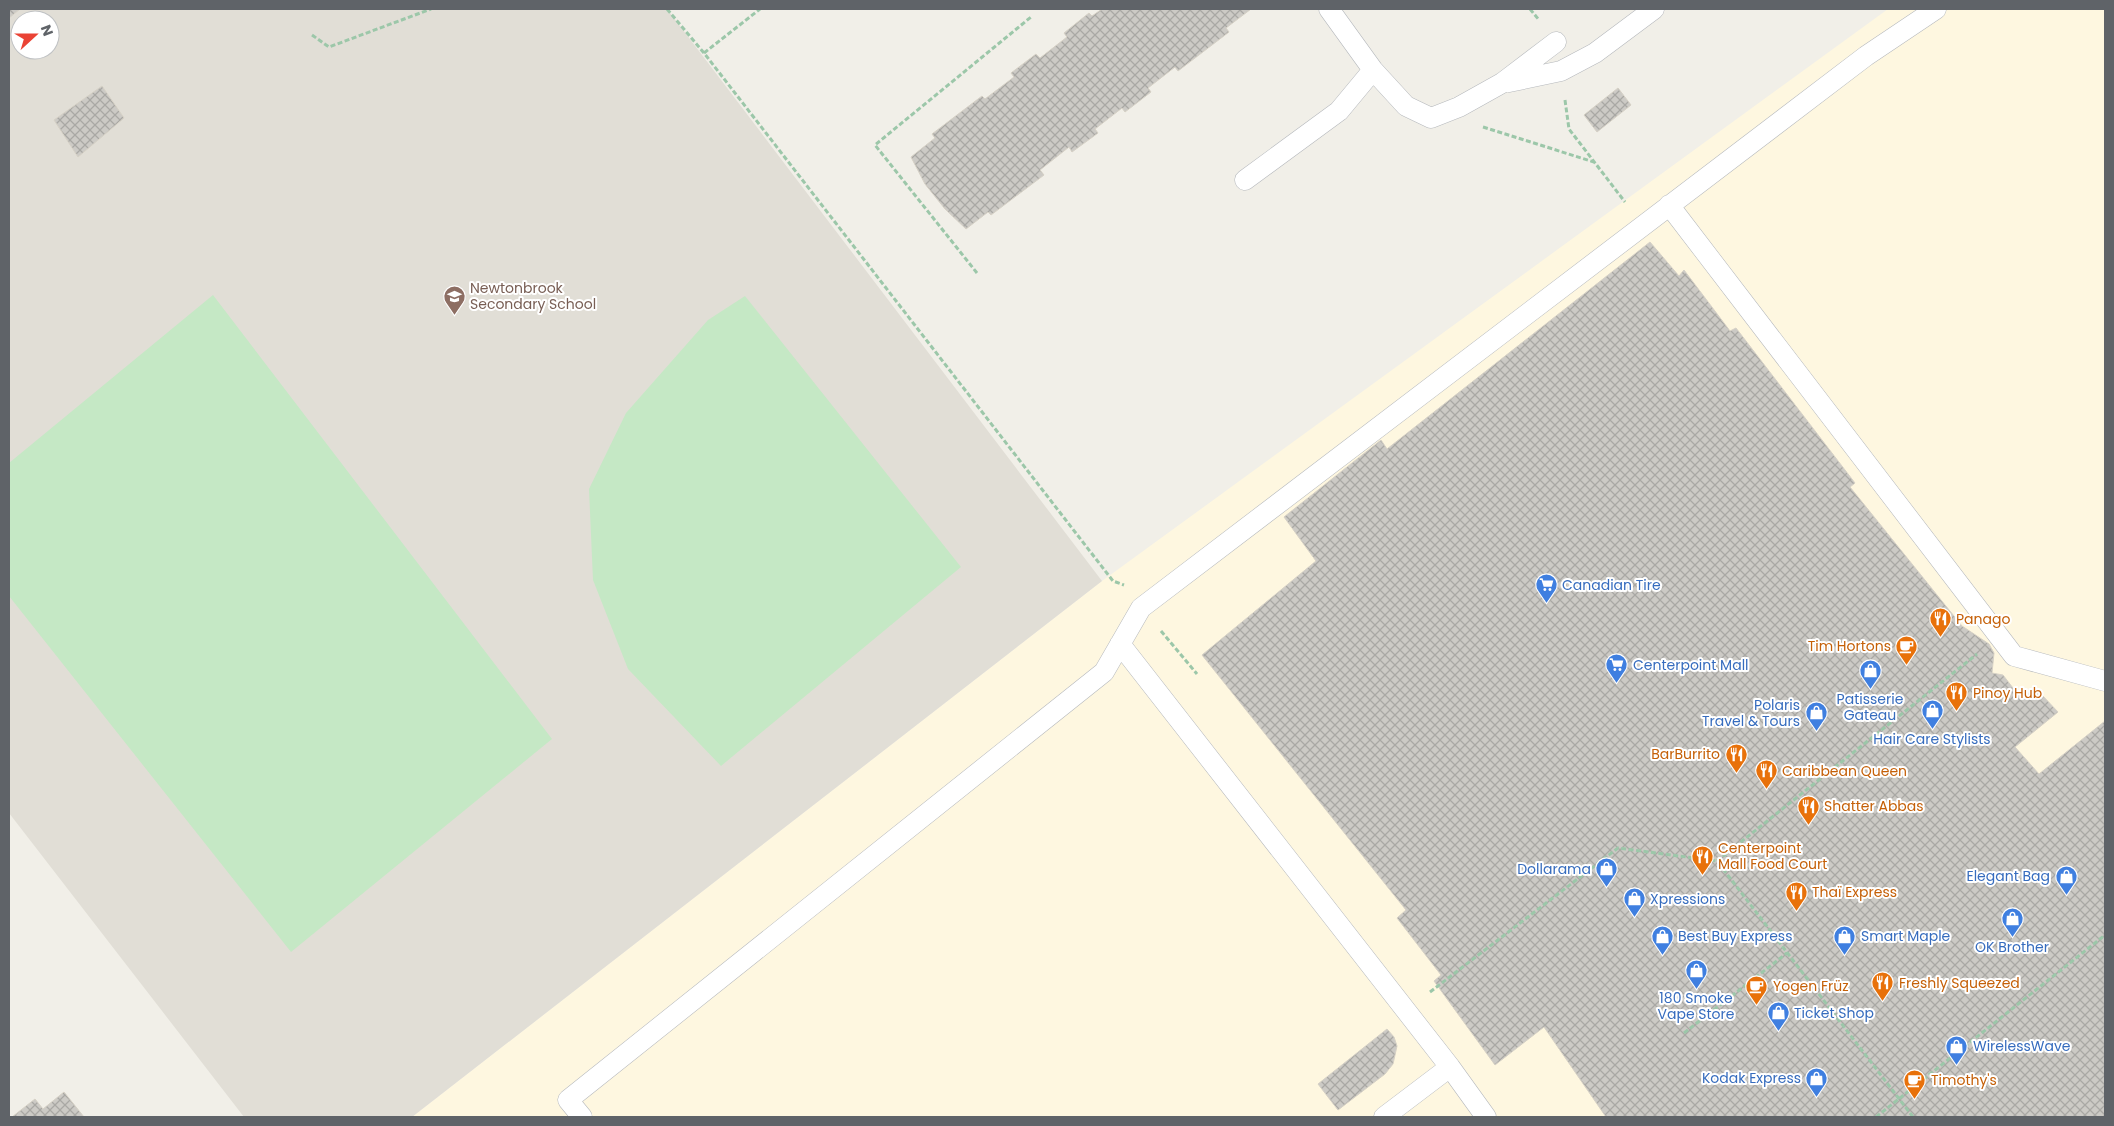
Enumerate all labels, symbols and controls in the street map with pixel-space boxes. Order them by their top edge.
north arrow [10,10,60,60]
text: N [36,22,58,39]
place label: Newtonbrook Secondary School [470,278,596,314]
school or university icon: Newtonbrook Secondary School [442,284,466,315]
supermarket icon: Canadian Tire [1534,573,1558,604]
place label: Canadian Tire [1562,575,1661,595]
restaurant icon: Panago [1928,607,1952,638]
place label: Panago [1956,609,2010,629]
cafe icon: Tim Hortons [1895,634,1919,665]
place label: Tim Hortons [1808,636,1891,656]
supermarket icon: Centerpoint Mall [1605,653,1629,684]
place label: Centerpoint Mall [1633,655,1749,675]
shop icon: Patisserie Gateau [1858,659,1882,690]
restaurant icon: Pinoy Hub [1945,681,1969,712]
place label: Pinoy Hub [1973,683,2042,703]
place label: Patisserie Gateau [1837,689,1904,725]
place label: Polaris Travel & Tours [1702,695,1800,731]
shop icon: Hair Care Stylists [1920,699,1944,730]
shop icon: Polaris Travel & Tours [1804,701,1828,732]
place label: Hair Care Stylists [1873,729,1991,749]
restaurant icon: BarBurrito [1724,742,1748,773]
place label: BarBurrito [1651,744,1720,764]
restaurant icon: Caribbean Queen [1754,759,1778,790]
place label: Caribbean Queen [1782,761,1907,781]
restaurant icon: Shatter Abbas [1796,794,1820,825]
place label: Shatter Abbas [1824,796,1924,816]
place label: Centerpoint Mall Food Court [1718,838,1827,874]
restaurant icon: Centerpoint Mall Food Court [1690,844,1714,875]
shop icon: Dollarama [1595,857,1619,888]
place label: Dollarama [1517,859,1591,879]
shop icon: Elegant Bag [2054,864,2078,895]
place label: Elegant Bag [1966,866,2050,886]
restaurant icon: Thaï Express [1784,880,1808,911]
place label: Thaï Express [1812,882,1897,902]
shop icon: Xpressions [1622,887,1646,918]
place label: Xpressions [1650,889,1725,909]
shop icon: OK Brother [2000,907,2024,938]
shop icon: Best Buy Express [1650,924,1674,955]
shop icon: Smart Maple [1833,924,1857,955]
place label: Best Buy Express [1678,926,1792,946]
place label: Smart Maple [1861,926,1951,946]
place label: OK Brother [1975,937,2049,957]
shop icon: 180 Smoke Vape Store [1684,958,1708,989]
restaurant icon: Freshly Squeezed [1871,971,1895,1002]
place label: Freshly Squeezed [1899,973,2020,993]
cafe icon: Yogen Früz [1745,974,1769,1005]
place label: Yogen Früz [1773,976,1849,996]
place label: 180 Smoke Vape Store [1658,988,1735,1024]
shop icon: Ticket Shop [1766,1001,1790,1032]
place label: Ticket Shop [1794,1003,1874,1023]
shop icon: WirelessWave [1945,1034,1969,1065]
place label: WirelessWave [1973,1036,2071,1056]
shop icon: Kodak Express [1805,1066,1829,1097]
place label: Kodak Express [1702,1068,1801,1088]
cafe icon: Timothy's [1903,1068,1927,1099]
place label: Timothy's [1931,1070,1997,1090]

